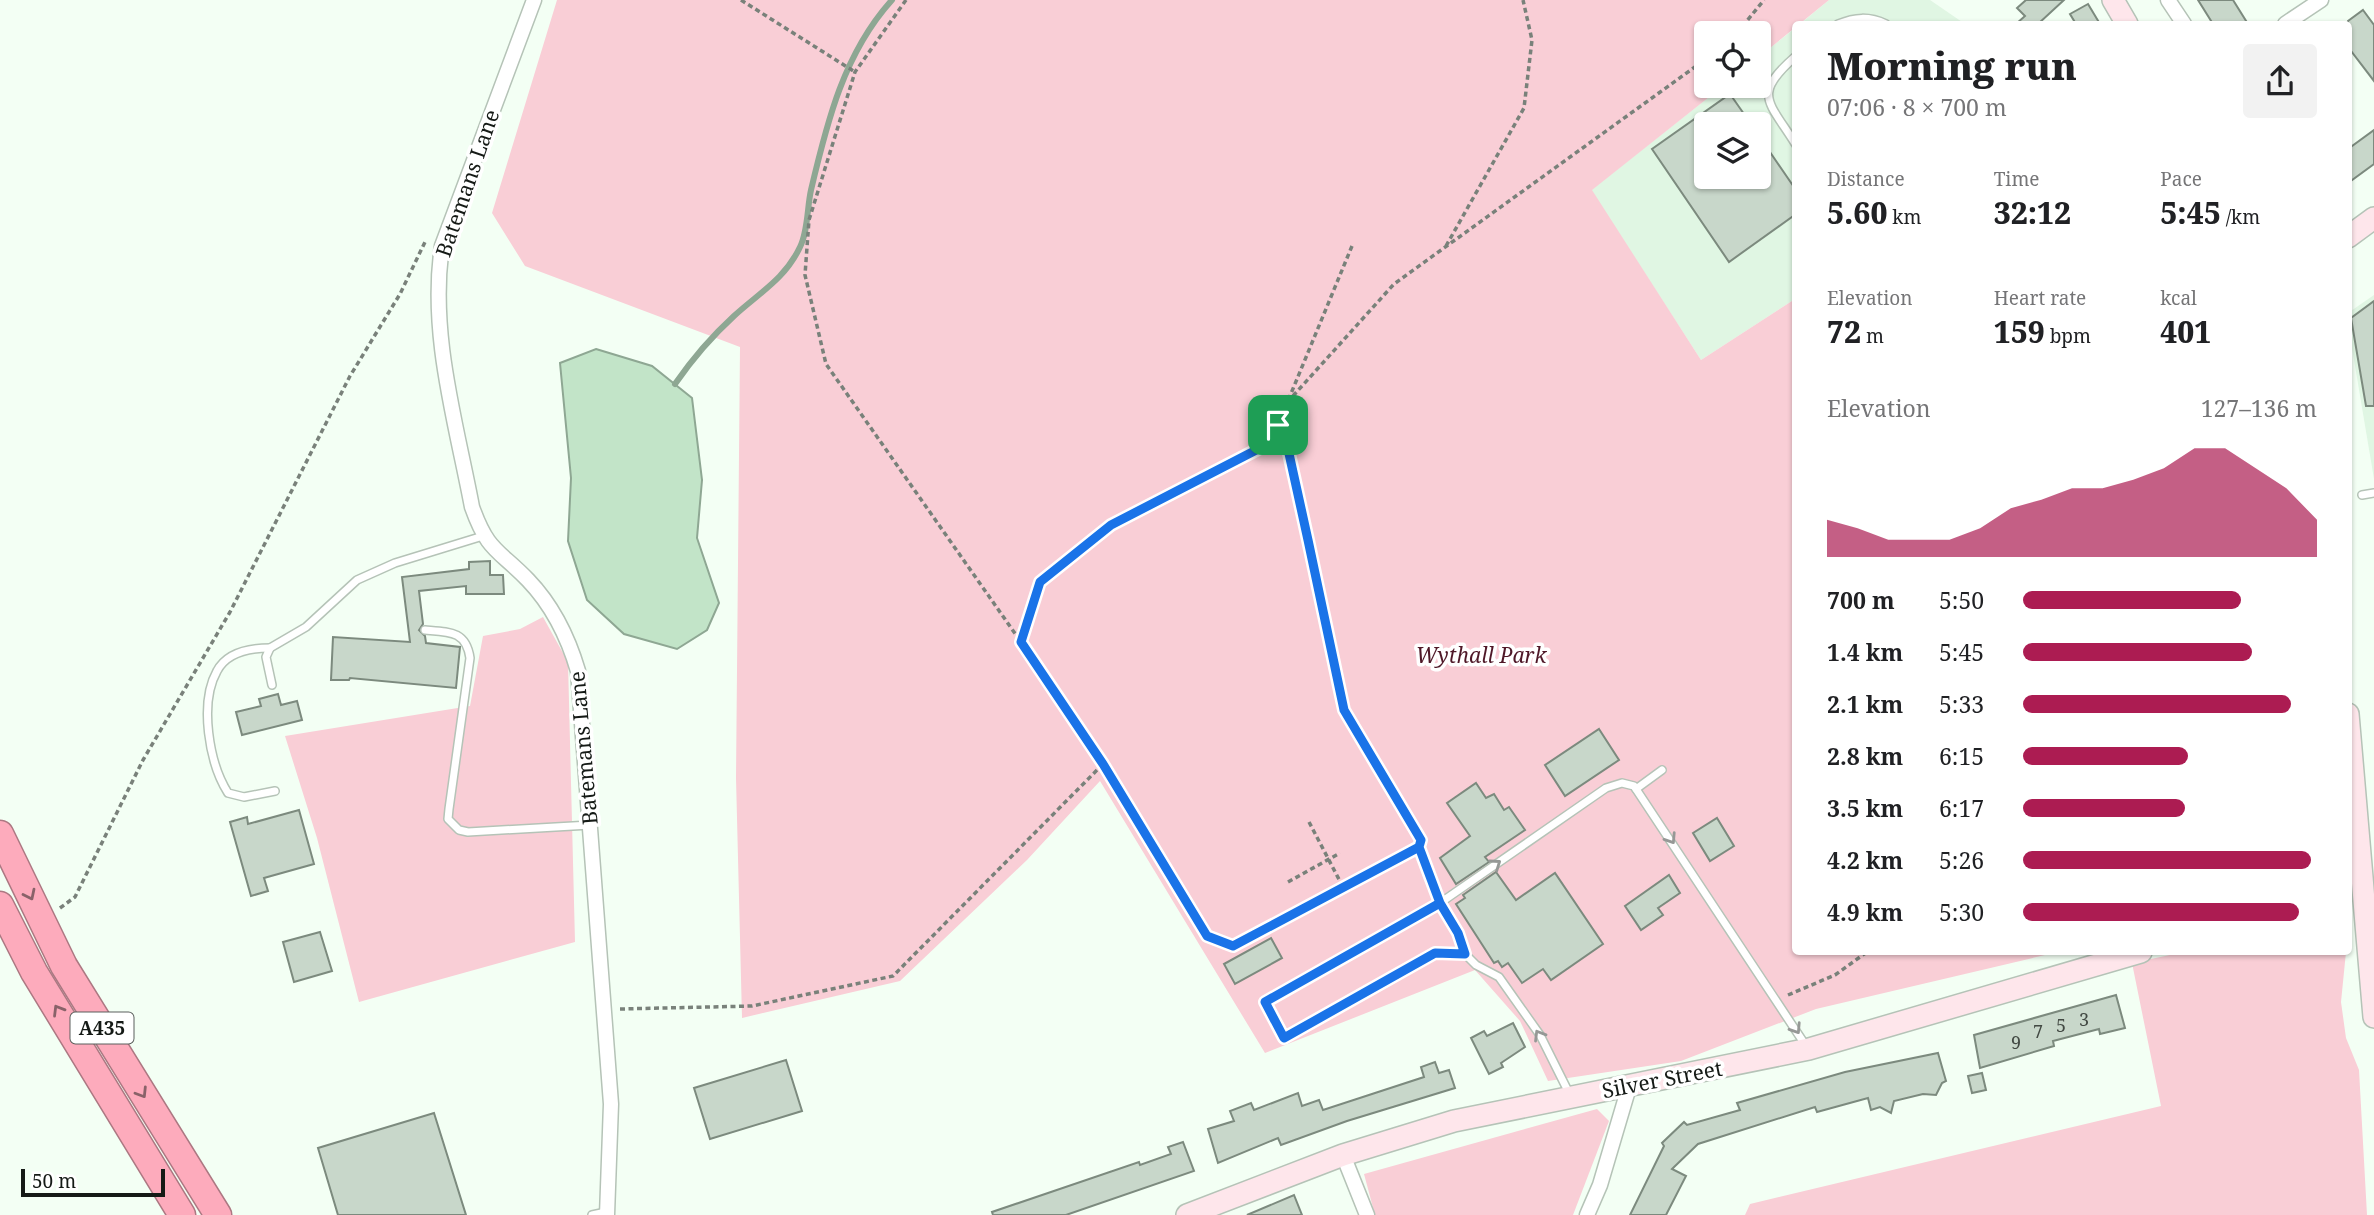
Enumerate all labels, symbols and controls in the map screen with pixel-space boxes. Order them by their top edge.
map controls [1694,21,1771,189]
button: locate [1694,21,1771,98]
text: Morning run [1827,39,2077,91]
button: share [2243,44,2317,118]
text: 07:06 · 8 × 700 m [1827,91,2007,123]
street label: Batemans Lane [429,106,505,260]
button: layers [1694,112,1771,189]
text: Distance [1827,166,1905,192]
text: Time [1994,166,2040,192]
text: Pace [2160,166,2202,192]
text: 5.60 [1827,192,1887,233]
text: 32:12 [1994,192,2071,233]
text: 5:45 [2160,192,2221,233]
text: km [1887,204,1921,230]
text: /km [2221,204,2260,230]
text: Elevation [1827,285,1913,311]
text: Heart rate [1994,285,2086,311]
text: kcal [2160,285,2197,311]
text: 72 [1827,311,1861,352]
text: 159 [1994,311,2045,352]
text: 401 [2160,311,2211,352]
text: m [1861,323,1884,349]
text: bpm [2045,323,2091,349]
text: Elevation [1827,392,1931,424]
text: 127–136 m [2201,392,2317,424]
pin [1248,395,1308,455]
icon: arrive [1259,406,1297,444]
text: 700 m [1827,584,1895,616]
text: 5:50 [1939,584,1984,616]
text: 1.4 km [1827,636,1903,668]
text: 5:45 [1939,636,1984,668]
park label: Wythall Park [1416,641,1547,669]
street label: Batemans Lane [562,670,604,826]
text: 2.1 km [1827,688,1903,720]
text: 5:33 [1939,688,1984,720]
text: 2.8 km [1827,740,1903,772]
text: 6:15 [1939,740,1984,772]
text: 3.5 km [1827,792,1903,824]
text: 6:17 [1939,792,1984,824]
one-way arrow [1663,831,1676,844]
text: 4.2 km [1827,844,1903,876]
text: 5:26 [1939,844,1984,876]
one-way arrow [1488,860,1501,872]
one-way arrow [21,888,35,900]
text: 4.9 km [1827,896,1903,928]
text: 5:30 [1939,896,1984,928]
one-way arrow [53,1005,66,1018]
house number: 3 [2079,1007,2089,1031]
road number: A435 [70,1012,134,1044]
house number: 5 [2056,1013,2066,1037]
house number: 7 [2033,1019,2043,1043]
one-way arrow [1787,1021,1800,1034]
one-way arrow [1534,1029,1547,1042]
house number: 9 [2011,1030,2021,1054]
street label: Silver Street [1599,1054,1725,1104]
one-way arrow [134,1085,147,1098]
scale bar [21,1166,164,1198]
text: 50 m [32,1168,76,1194]

